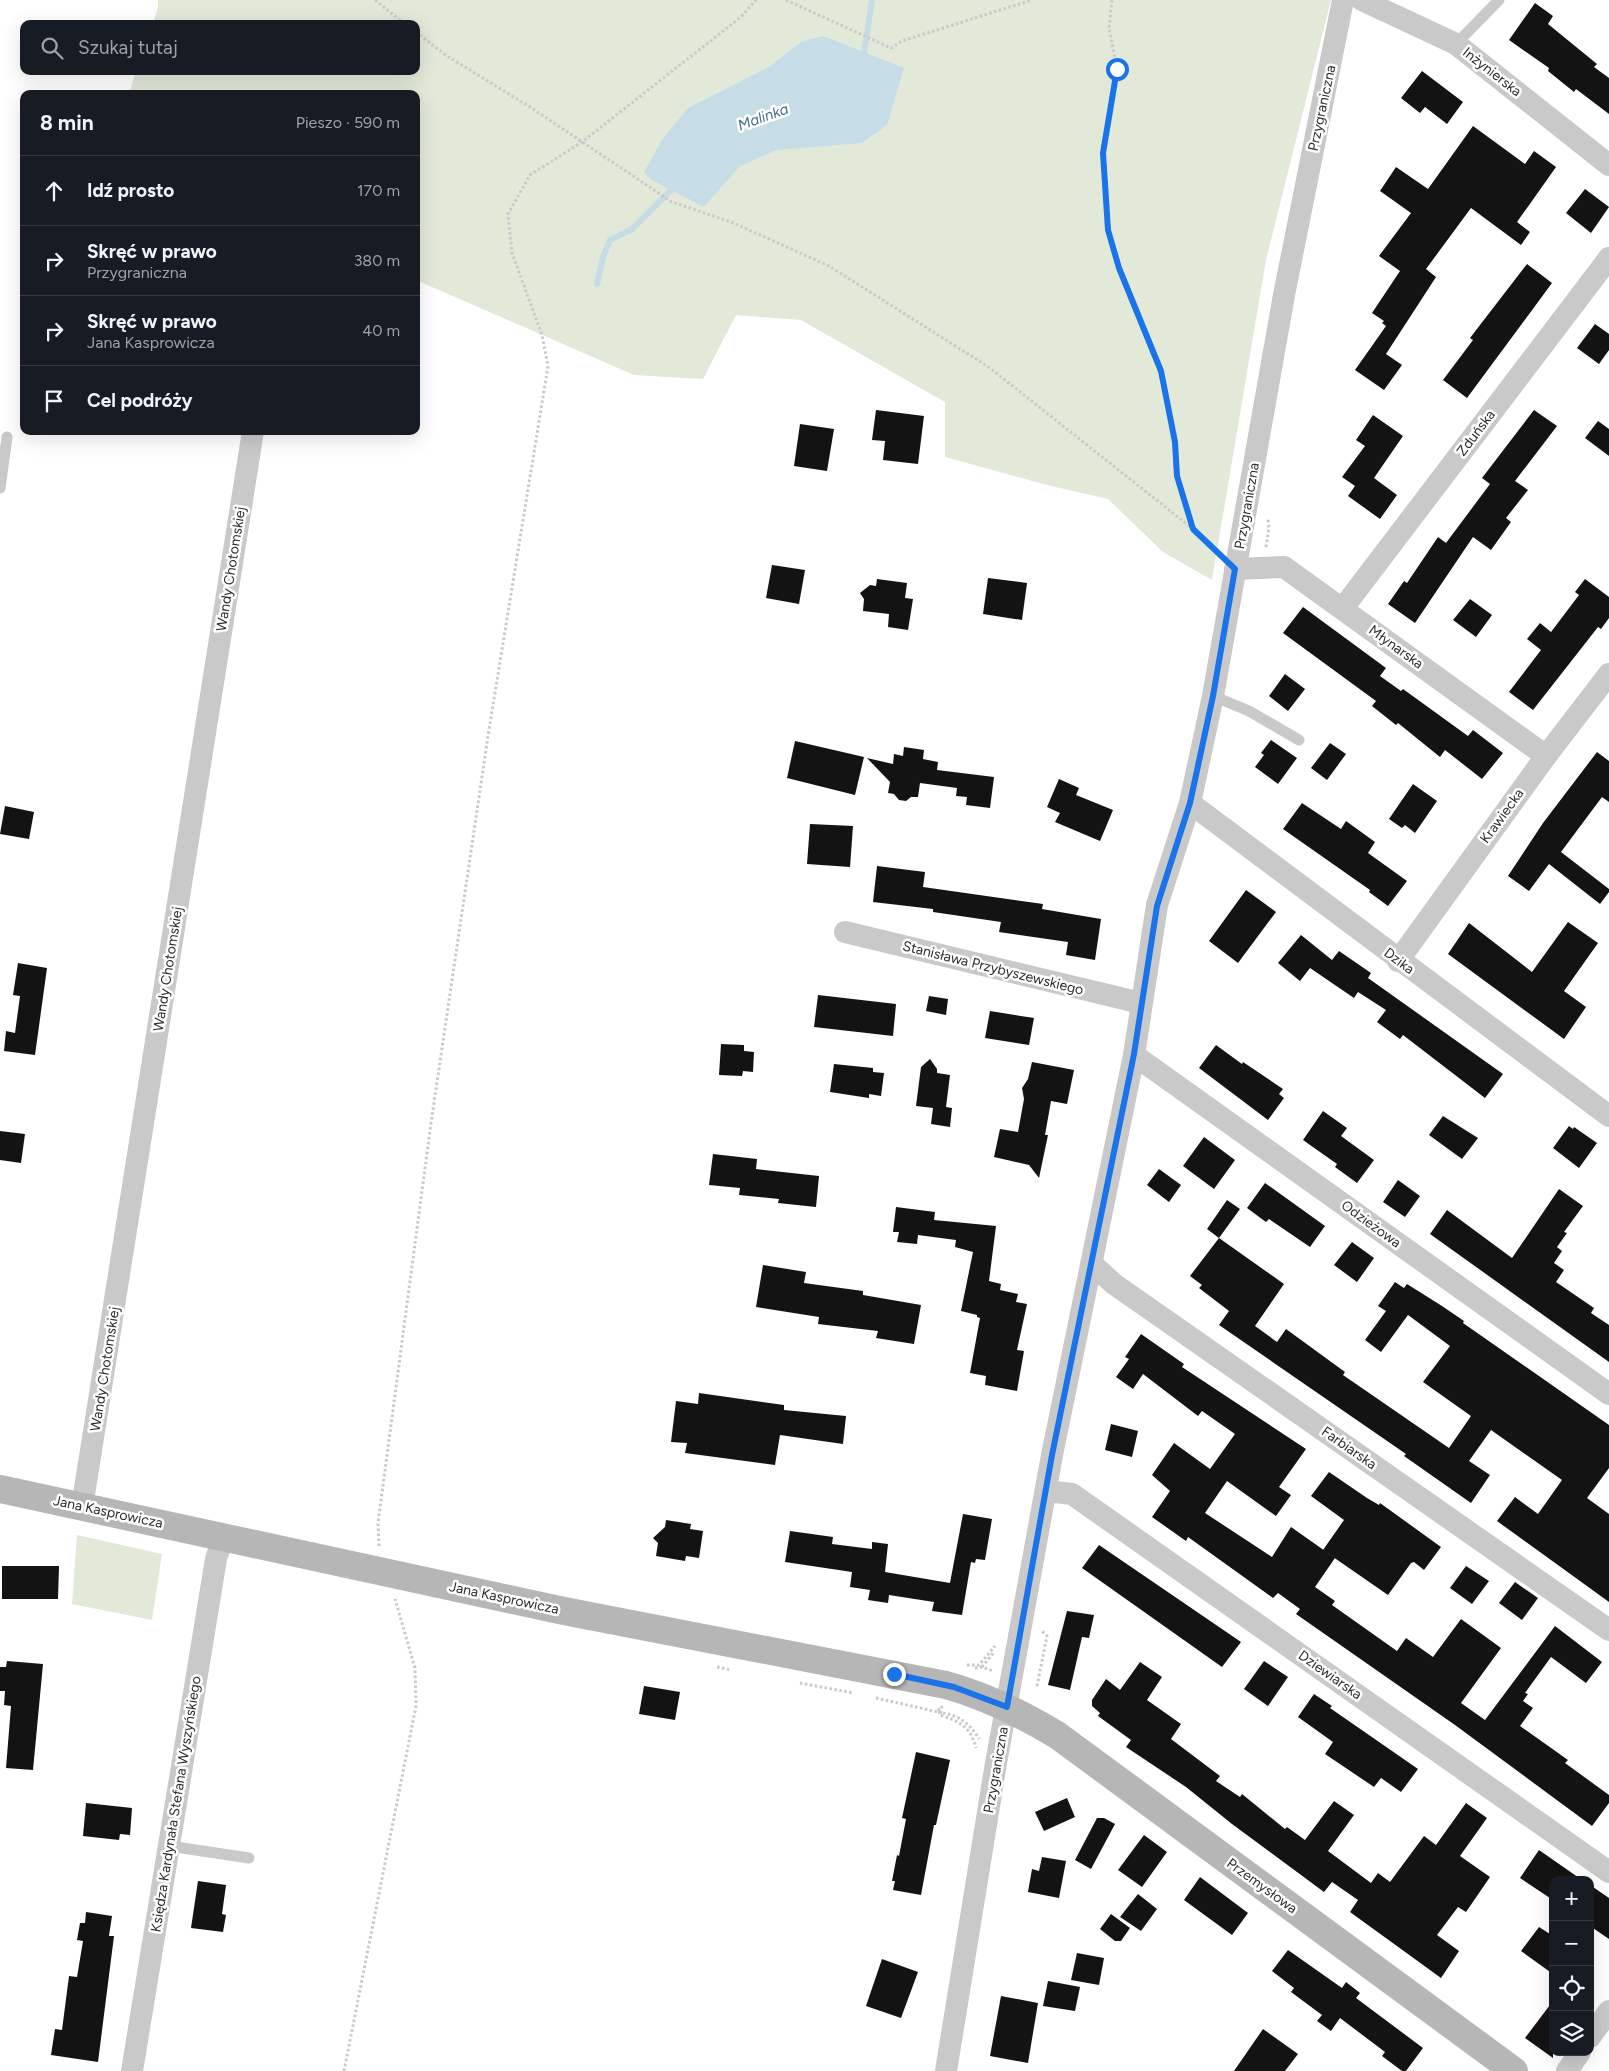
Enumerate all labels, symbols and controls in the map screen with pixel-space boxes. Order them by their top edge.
search box [20,20,420,75]
icon: search [38,34,66,62]
text: Szukaj tutaj [78,36,178,59]
street label: Inżynierska [1459,44,1525,100]
route start [1106,58,1129,81]
street label: Przygraniczna [1305,63,1339,153]
water label: Malinka [735,99,791,134]
text: 8 min [40,110,94,135]
text: Pieszo · 590 m [296,113,400,132]
icon: ahead [40,177,68,205]
text: Idź prosto [87,179,174,202]
text: 170 m [357,181,400,200]
text: Skręć w prawo [87,240,217,263]
icon: right [40,247,68,275]
text: 380 m [354,251,400,270]
text: Przygraniczna [87,263,187,282]
text: Skręć w prawo [87,310,217,333]
icon: right [40,317,68,345]
text: 40 m [362,321,400,340]
text: Jana Kasprowicza [87,333,215,352]
icon: arrive [40,387,68,415]
text: Cel podróży [87,389,193,412]
street label: Zduńska [1453,407,1499,459]
street label: Przygraniczna [1231,461,1263,551]
street label: Wandy Chotomskiej [213,505,249,633]
street label: Młynarska [1365,622,1427,672]
street label: Krawiecka [1476,785,1528,847]
street label: Wandy Chotomskiej [150,905,186,1033]
street label: Stanisława Przybyszewskiego [901,937,1085,999]
street label: Dzika [1380,944,1418,978]
street label: Odzieżowa [1338,1197,1404,1251]
street label: Wandy Chotomskiej [87,1305,123,1433]
street label: Farbiarska [1318,1423,1380,1473]
street label: Jana Kasprowicza [52,1492,164,1532]
street label: Jana Kasprowicza [448,1578,560,1618]
street label: Dziewiarska [1295,1647,1365,1703]
route end [883,1663,906,1686]
street label: Księdza Kardynała Stefana Wyszyńskiego [147,1675,205,1933]
street label: Przygraniczna [980,1725,1012,1815]
street label: Przemysłowa [1223,1855,1301,1917]
map controls [1549,1876,1594,2056]
button: + [1549,1876,1594,1921]
button: − [1549,1921,1594,1966]
button: locate [1549,1966,1594,2011]
button: layers [1549,2011,1594,2056]

